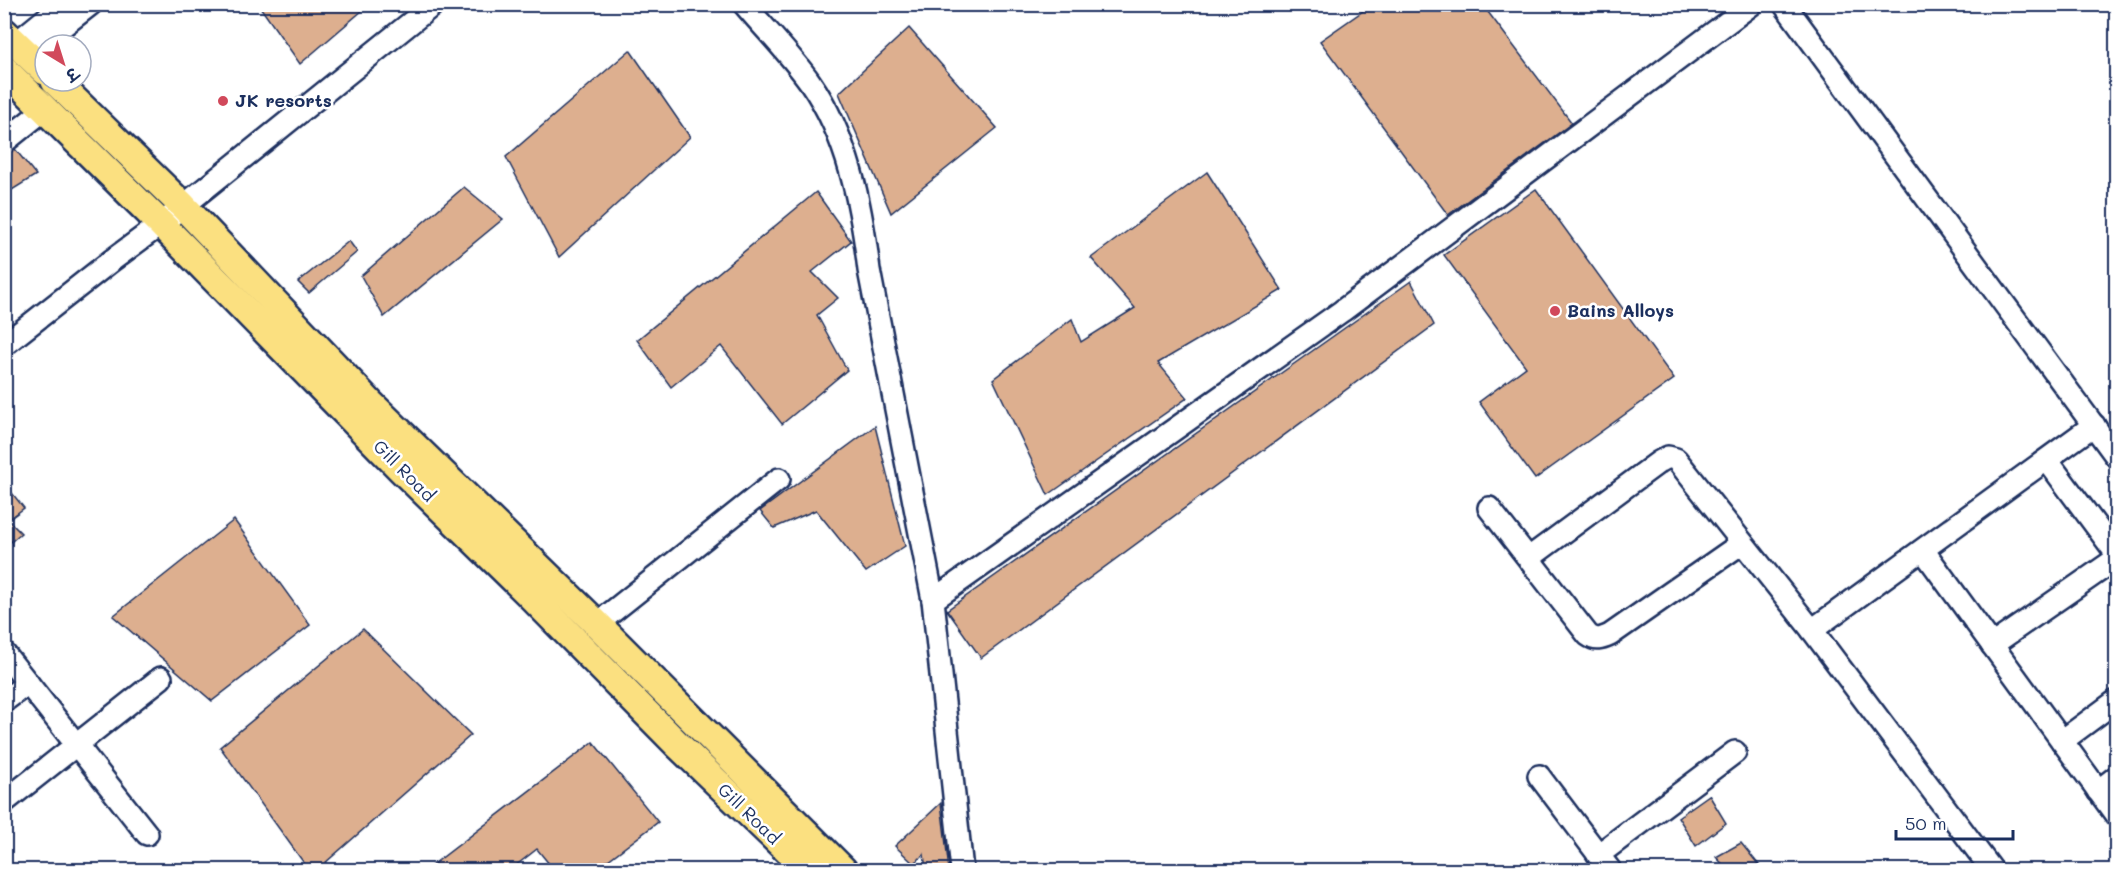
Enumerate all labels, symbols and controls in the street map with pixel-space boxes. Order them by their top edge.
north arrow [33,33,93,93]
text: उ [61,62,85,88]
place label: JK resorts [235,88,332,112]
marker: JK resorts [216,94,230,108]
place label: Bains Alloys [1567,298,1674,322]
marker: Bains Alloys [1548,304,1562,318]
street label: Gill Road [368,434,441,507]
street label: Gill Road [713,777,786,849]
scale bar [1896,803,2013,841]
text: 50 m [1905,811,1947,835]

